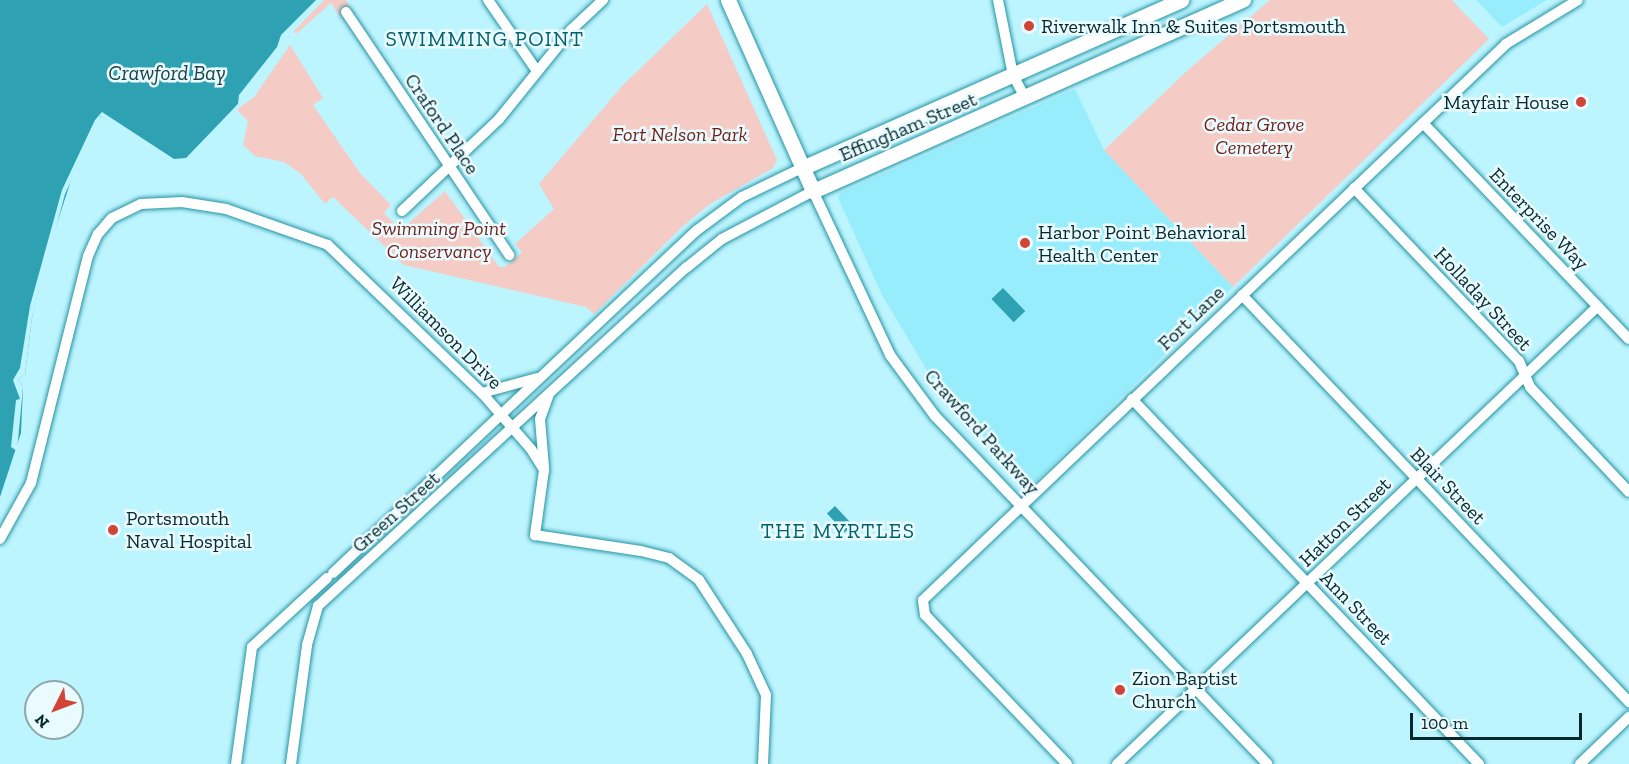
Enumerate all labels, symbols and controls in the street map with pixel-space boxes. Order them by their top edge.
place label: Riverwalk Inn & Suites Portsmouth [1041,14,1345,38]
marker: Riverwalk Inn & Suites Portsmouth [1022,19,1036,33]
district label: SWIMMING POINT [385,26,585,52]
water label: Crawford Bay [108,60,226,86]
street label: Craford Place [399,69,485,179]
street label: Effingham Street [836,87,980,167]
place label: Mayfair House [1443,90,1569,114]
marker: Mayfair House [1574,95,1588,109]
park label: Cedar Grove Cemetery [1204,113,1304,160]
park label: Fort Nelson Park [612,122,748,146]
street label: Enterprise Way [1484,163,1594,275]
park label: Swimming Point Conservancy [372,217,506,264]
place label: Harbor Point Behavioral Health Center [1038,220,1246,267]
marker: Harbor Point Behavioral Health Center [1016,234,1034,252]
street label: Holladay Street [1429,242,1537,356]
street label: Williamson Drive [385,272,507,394]
street label: Fort Lane [1153,281,1229,355]
street label: Crawford Parkway [919,364,1045,500]
street label: Blair Street [1405,442,1491,530]
street label: Green Street [347,466,445,558]
street label: Hatton Street [1294,472,1396,572]
place label: Portsmouth Naval Hospital [126,506,252,553]
district label: THE MYRTLES [761,518,915,544]
marker: Portsmouth Naval Hospital [104,521,122,539]
street label: Ann Street [1315,566,1397,650]
place label: Zion Baptist Church [1132,666,1237,713]
north arrow [24,680,84,740]
marker: Zion Baptist Church [1113,683,1127,697]
scale bar [1413,701,1586,739]
text: N [31,710,53,732]
text: 100 m [1421,712,1468,734]

